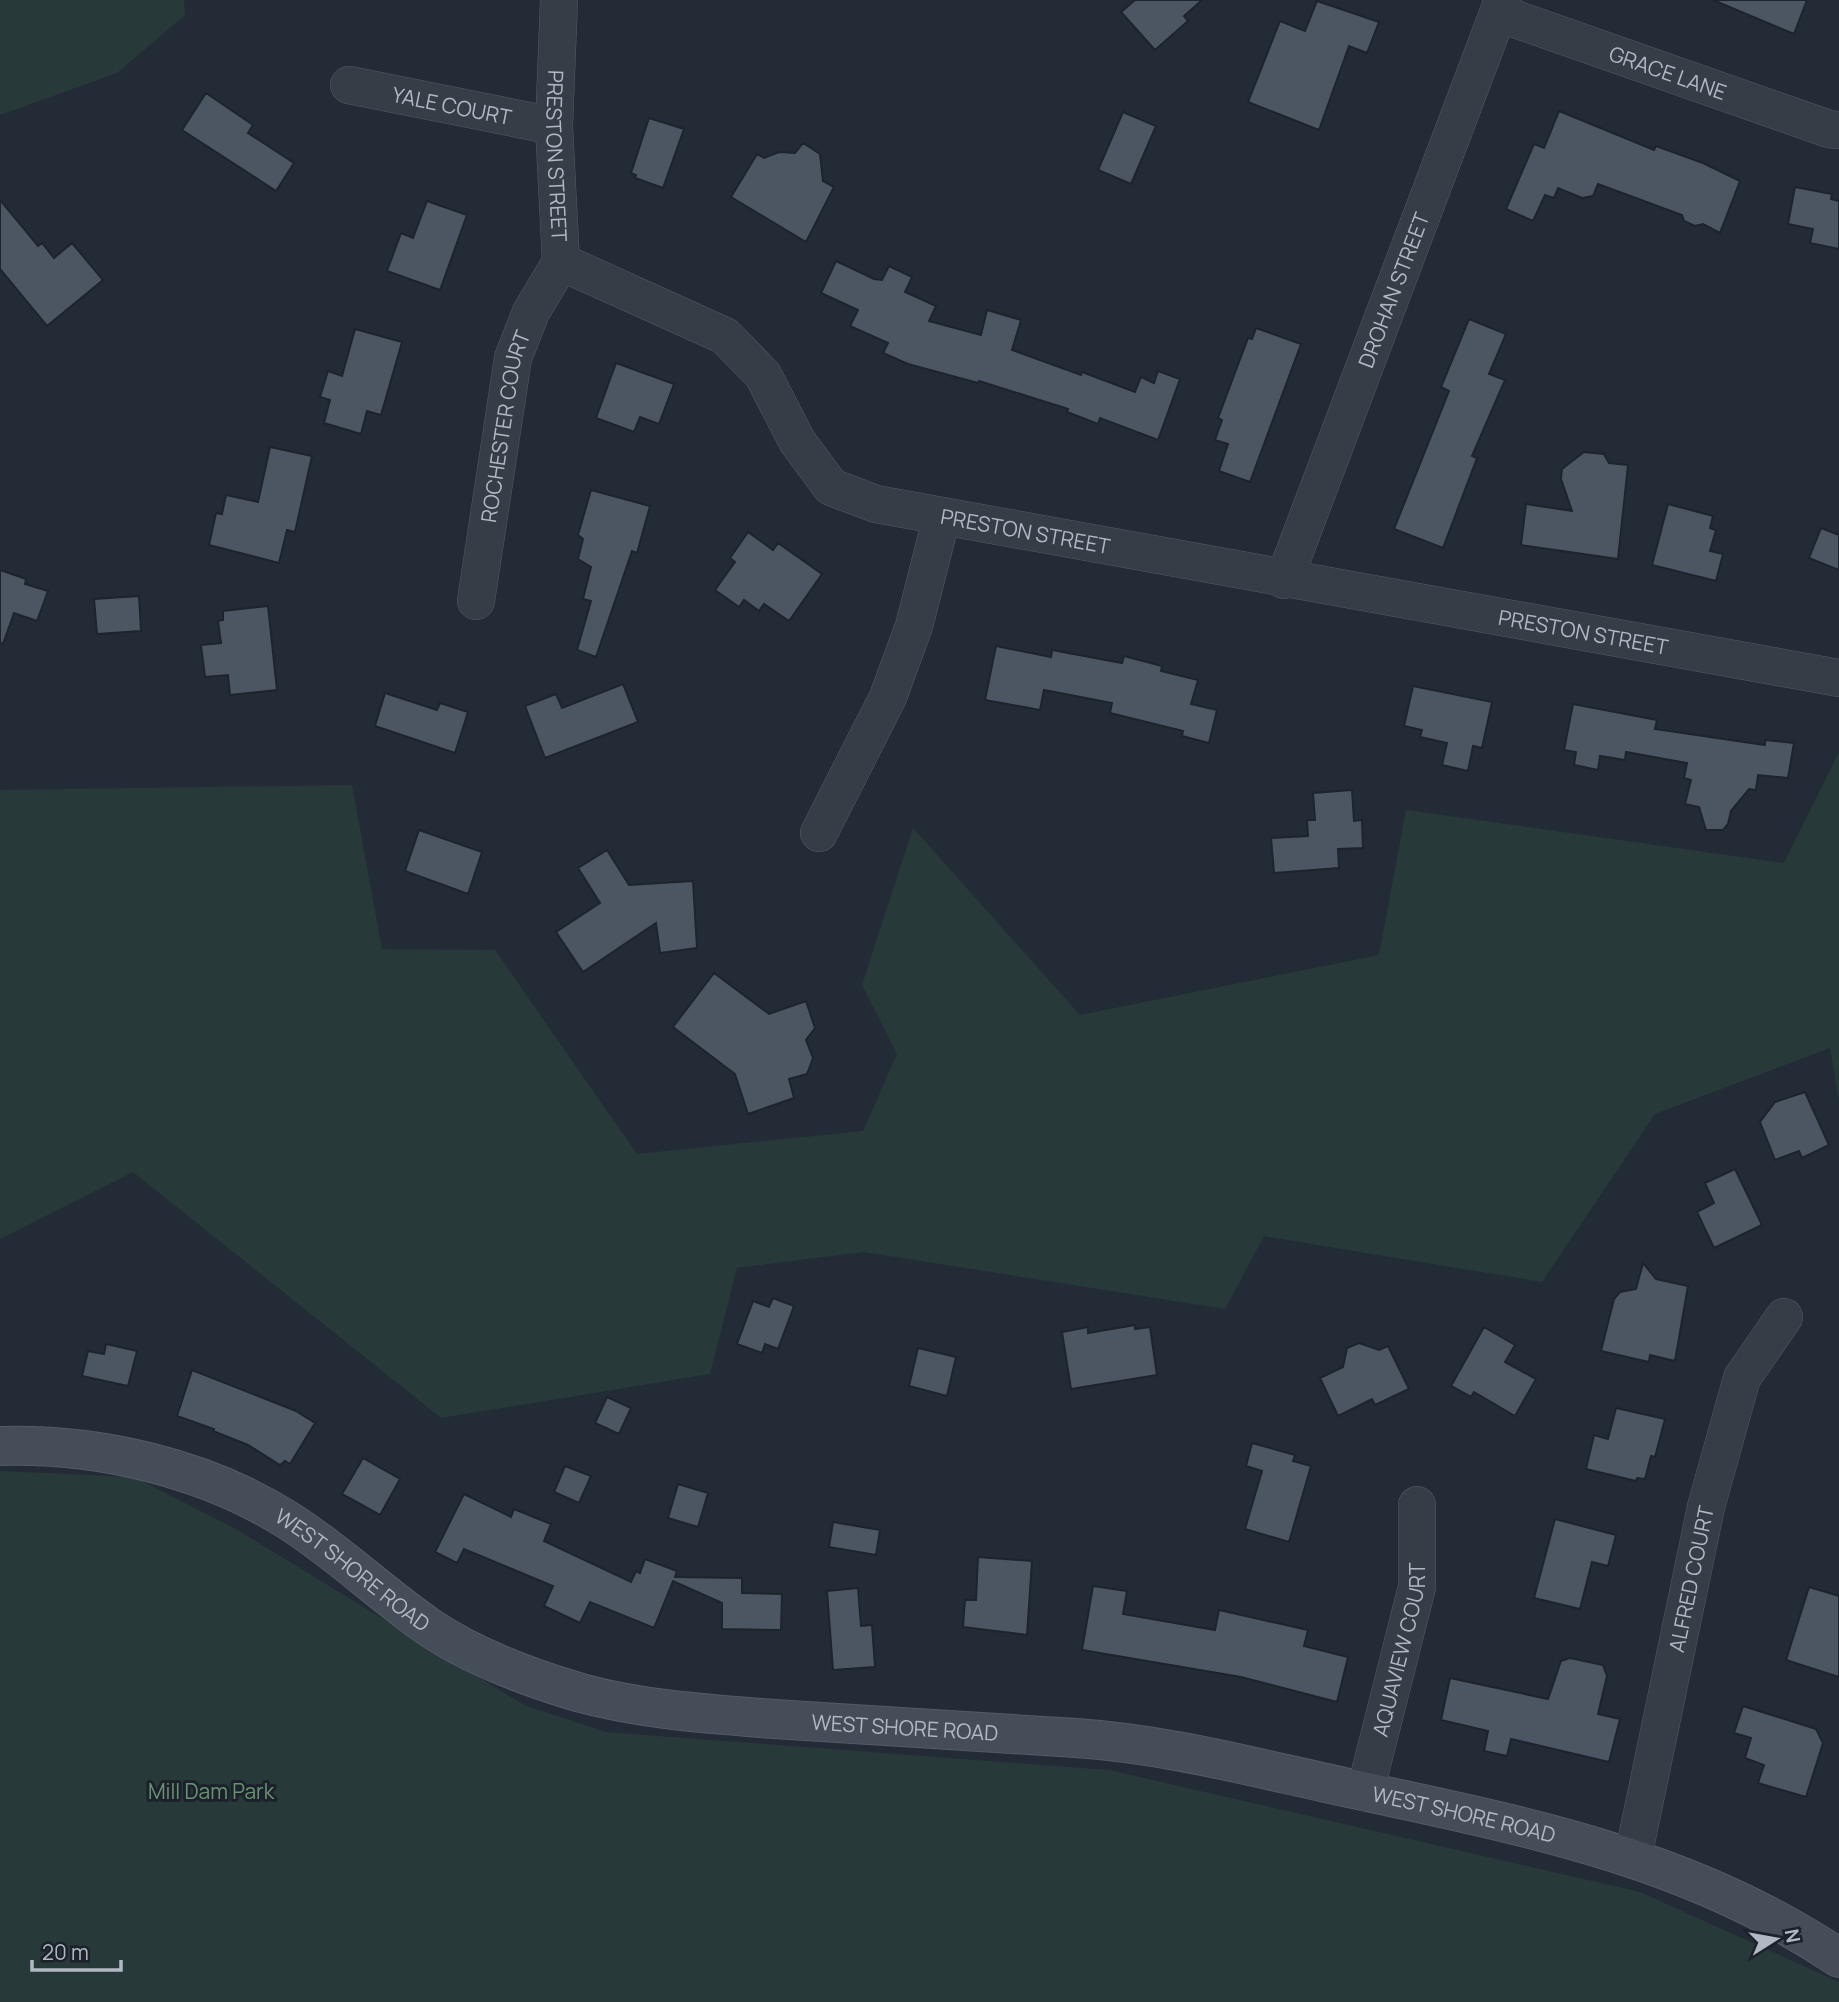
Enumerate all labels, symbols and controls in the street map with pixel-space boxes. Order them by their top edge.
street label: GRACE LANE [1605,39,1730,106]
street label: PRESTON STREET [540,69,574,243]
street label: YALE COURT [390,80,515,131]
street label: DROHAN STREET [1351,208,1436,372]
street label: ROCHESTER COURT [474,326,537,524]
street label: PRESTON STREET [938,502,1113,560]
street label: PRESTON STREET [1496,603,1671,661]
street label: WEST SHORE ROAD [270,1502,436,1638]
street label: ALFRED COURT [1662,1503,1720,1655]
street label: AQUAVIEW COURT [1366,1562,1431,1739]
street label: WEST SHORE ROAD [811,1708,999,1747]
park label: Mill Dam Park [148,1777,275,1805]
street label: WEST SHORE ROAD [1370,1780,1559,1849]
north arrow [1741,1904,1811,1974]
text: N [1779,1927,1807,1945]
scale bar [32,1928,121,1972]
text: 20 m [42,1938,89,1966]

